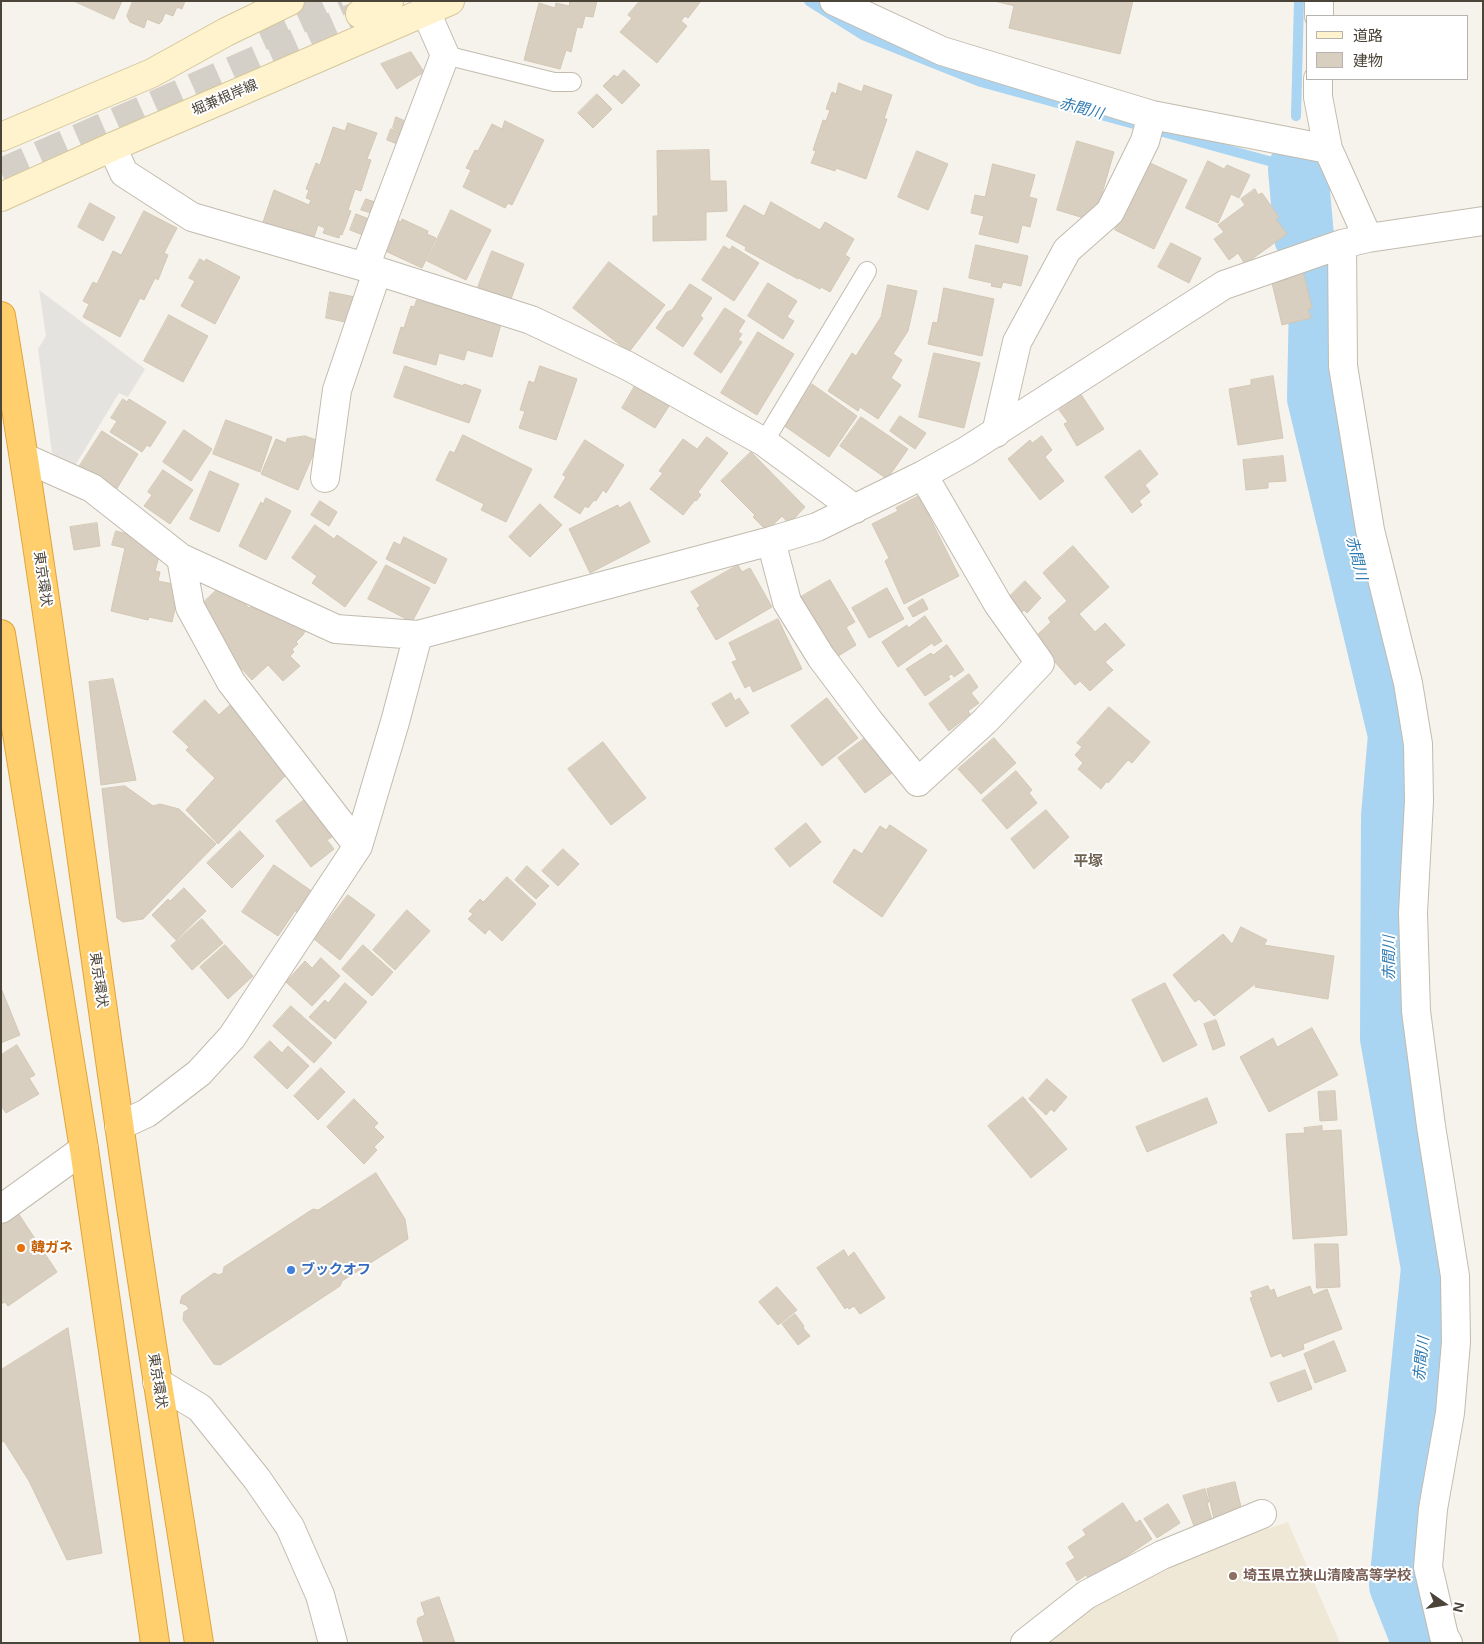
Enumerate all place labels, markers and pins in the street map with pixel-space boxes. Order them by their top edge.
place label: 韓ガネ [31,1240,73,1256]
marker: 韓ガネ [15,1242,27,1254]
place label: ブックオフ [301,1262,371,1278]
marker: ブックオフ [285,1264,297,1276]
place label: 埼玉県立狭山清陵高等学校 [1243,1568,1411,1584]
marker: 埼玉県立狭山清陵高等学校 [1227,1570,1239,1582]

